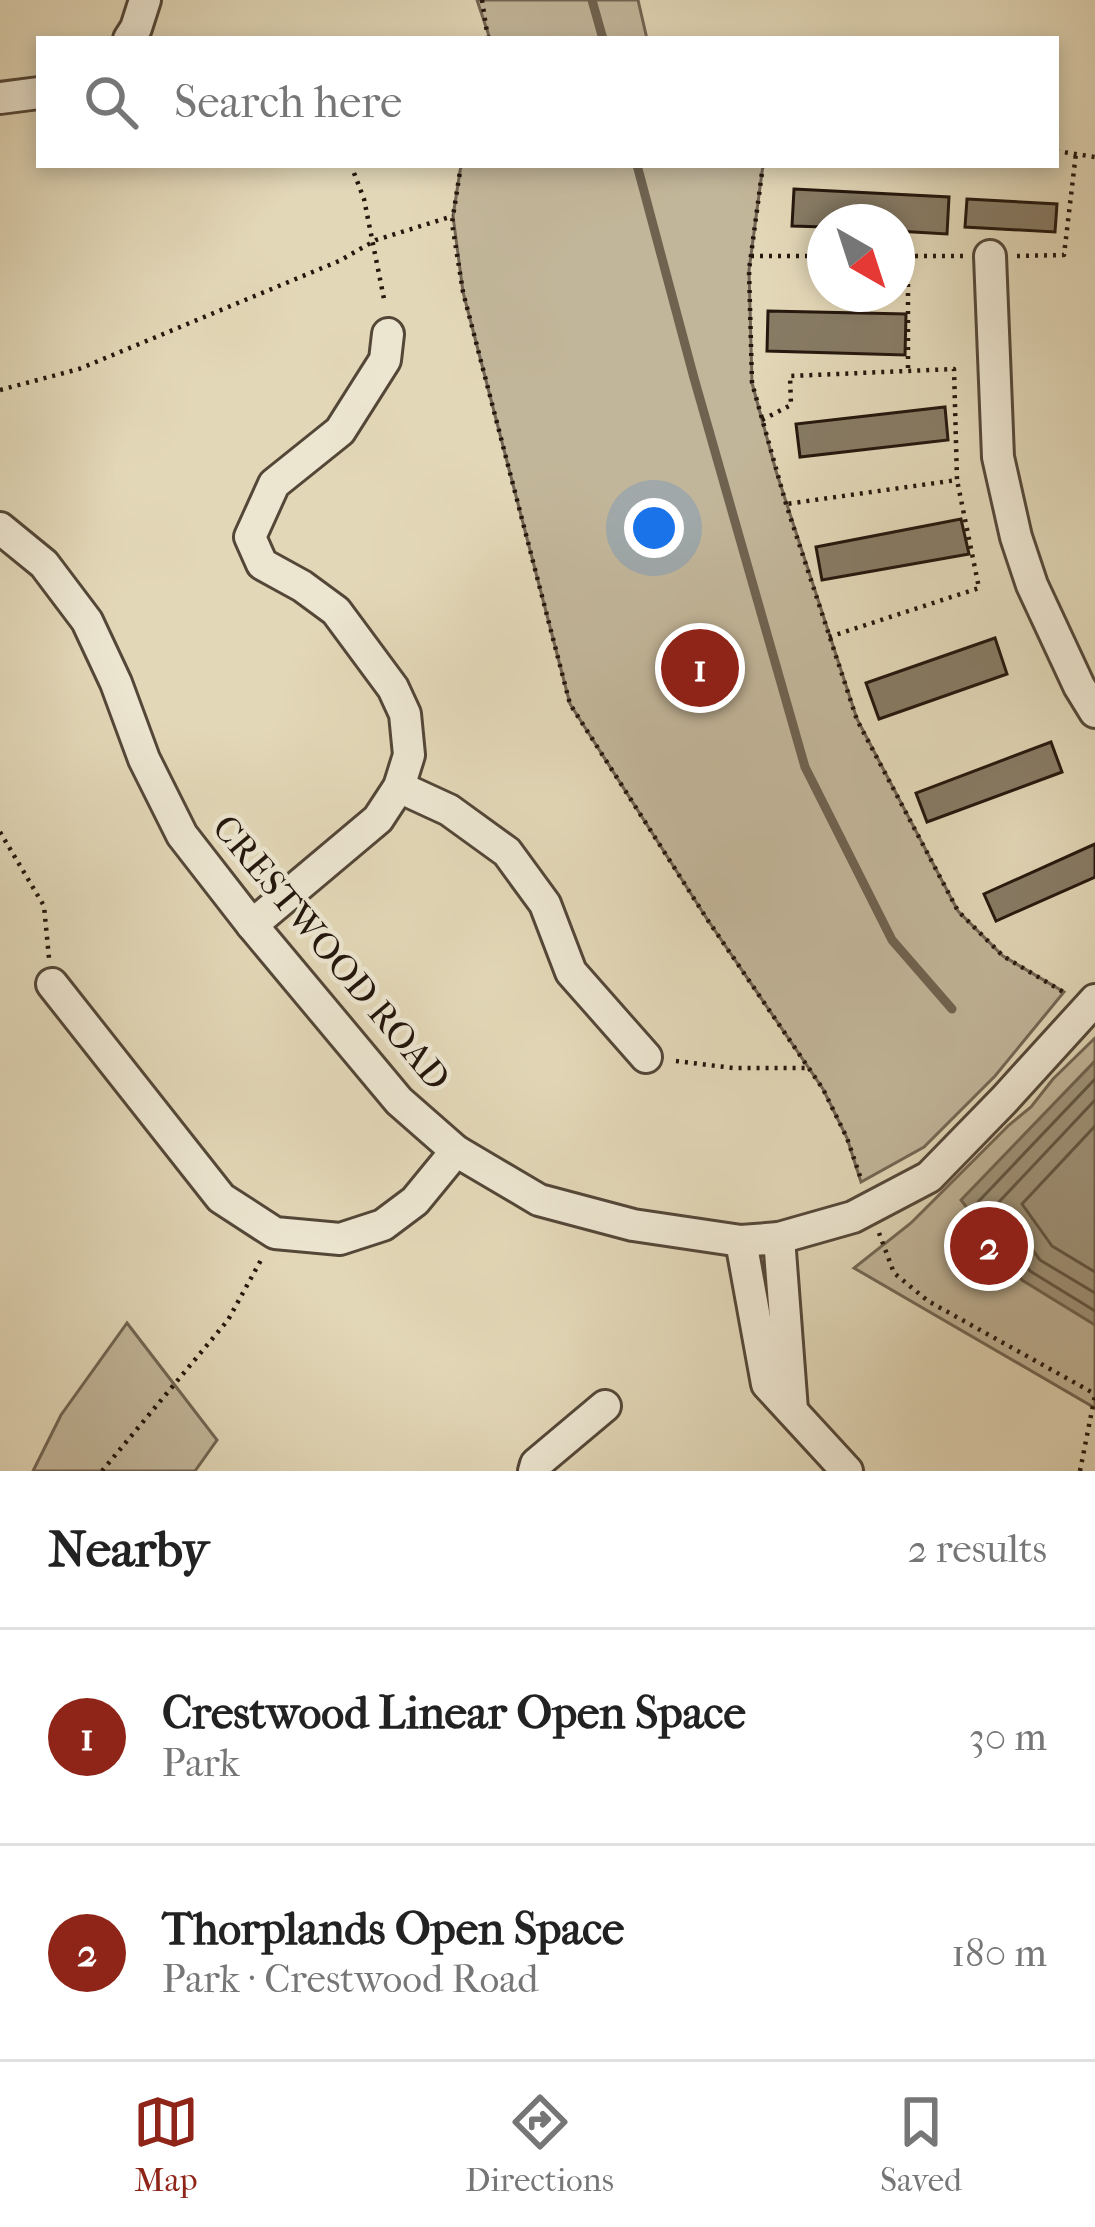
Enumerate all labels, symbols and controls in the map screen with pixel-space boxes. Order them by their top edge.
search box [36,36,1059,168]
icon: search [78,69,144,135]
text: Search here [174,76,402,129]
north arrow [807,204,915,312]
your location [624,498,684,558]
pin: 1 [661,623,739,713]
street label: CRESTWOOD ROAD [204,807,458,1098]
pin: 2 [950,1201,1028,1291]
text: Nearby [48,1519,209,1579]
text: 2 results [908,1526,1047,1572]
text: Crestwood Linear Open Space [162,1687,746,1740]
text: 1 [80,1714,94,1760]
text: 30 m [969,1714,1047,1760]
text: Park [162,1740,240,1786]
text: Thorplands Open Space [162,1903,624,1956]
text: 2 [77,1930,97,1976]
text: 180 m [951,1930,1047,1976]
text: Park · Crestwood Road [162,1956,538,2002]
tab: Map [133,2089,199,2200]
tab: Directions [465,2089,614,2200]
tab: Saved [880,2089,962,2200]

